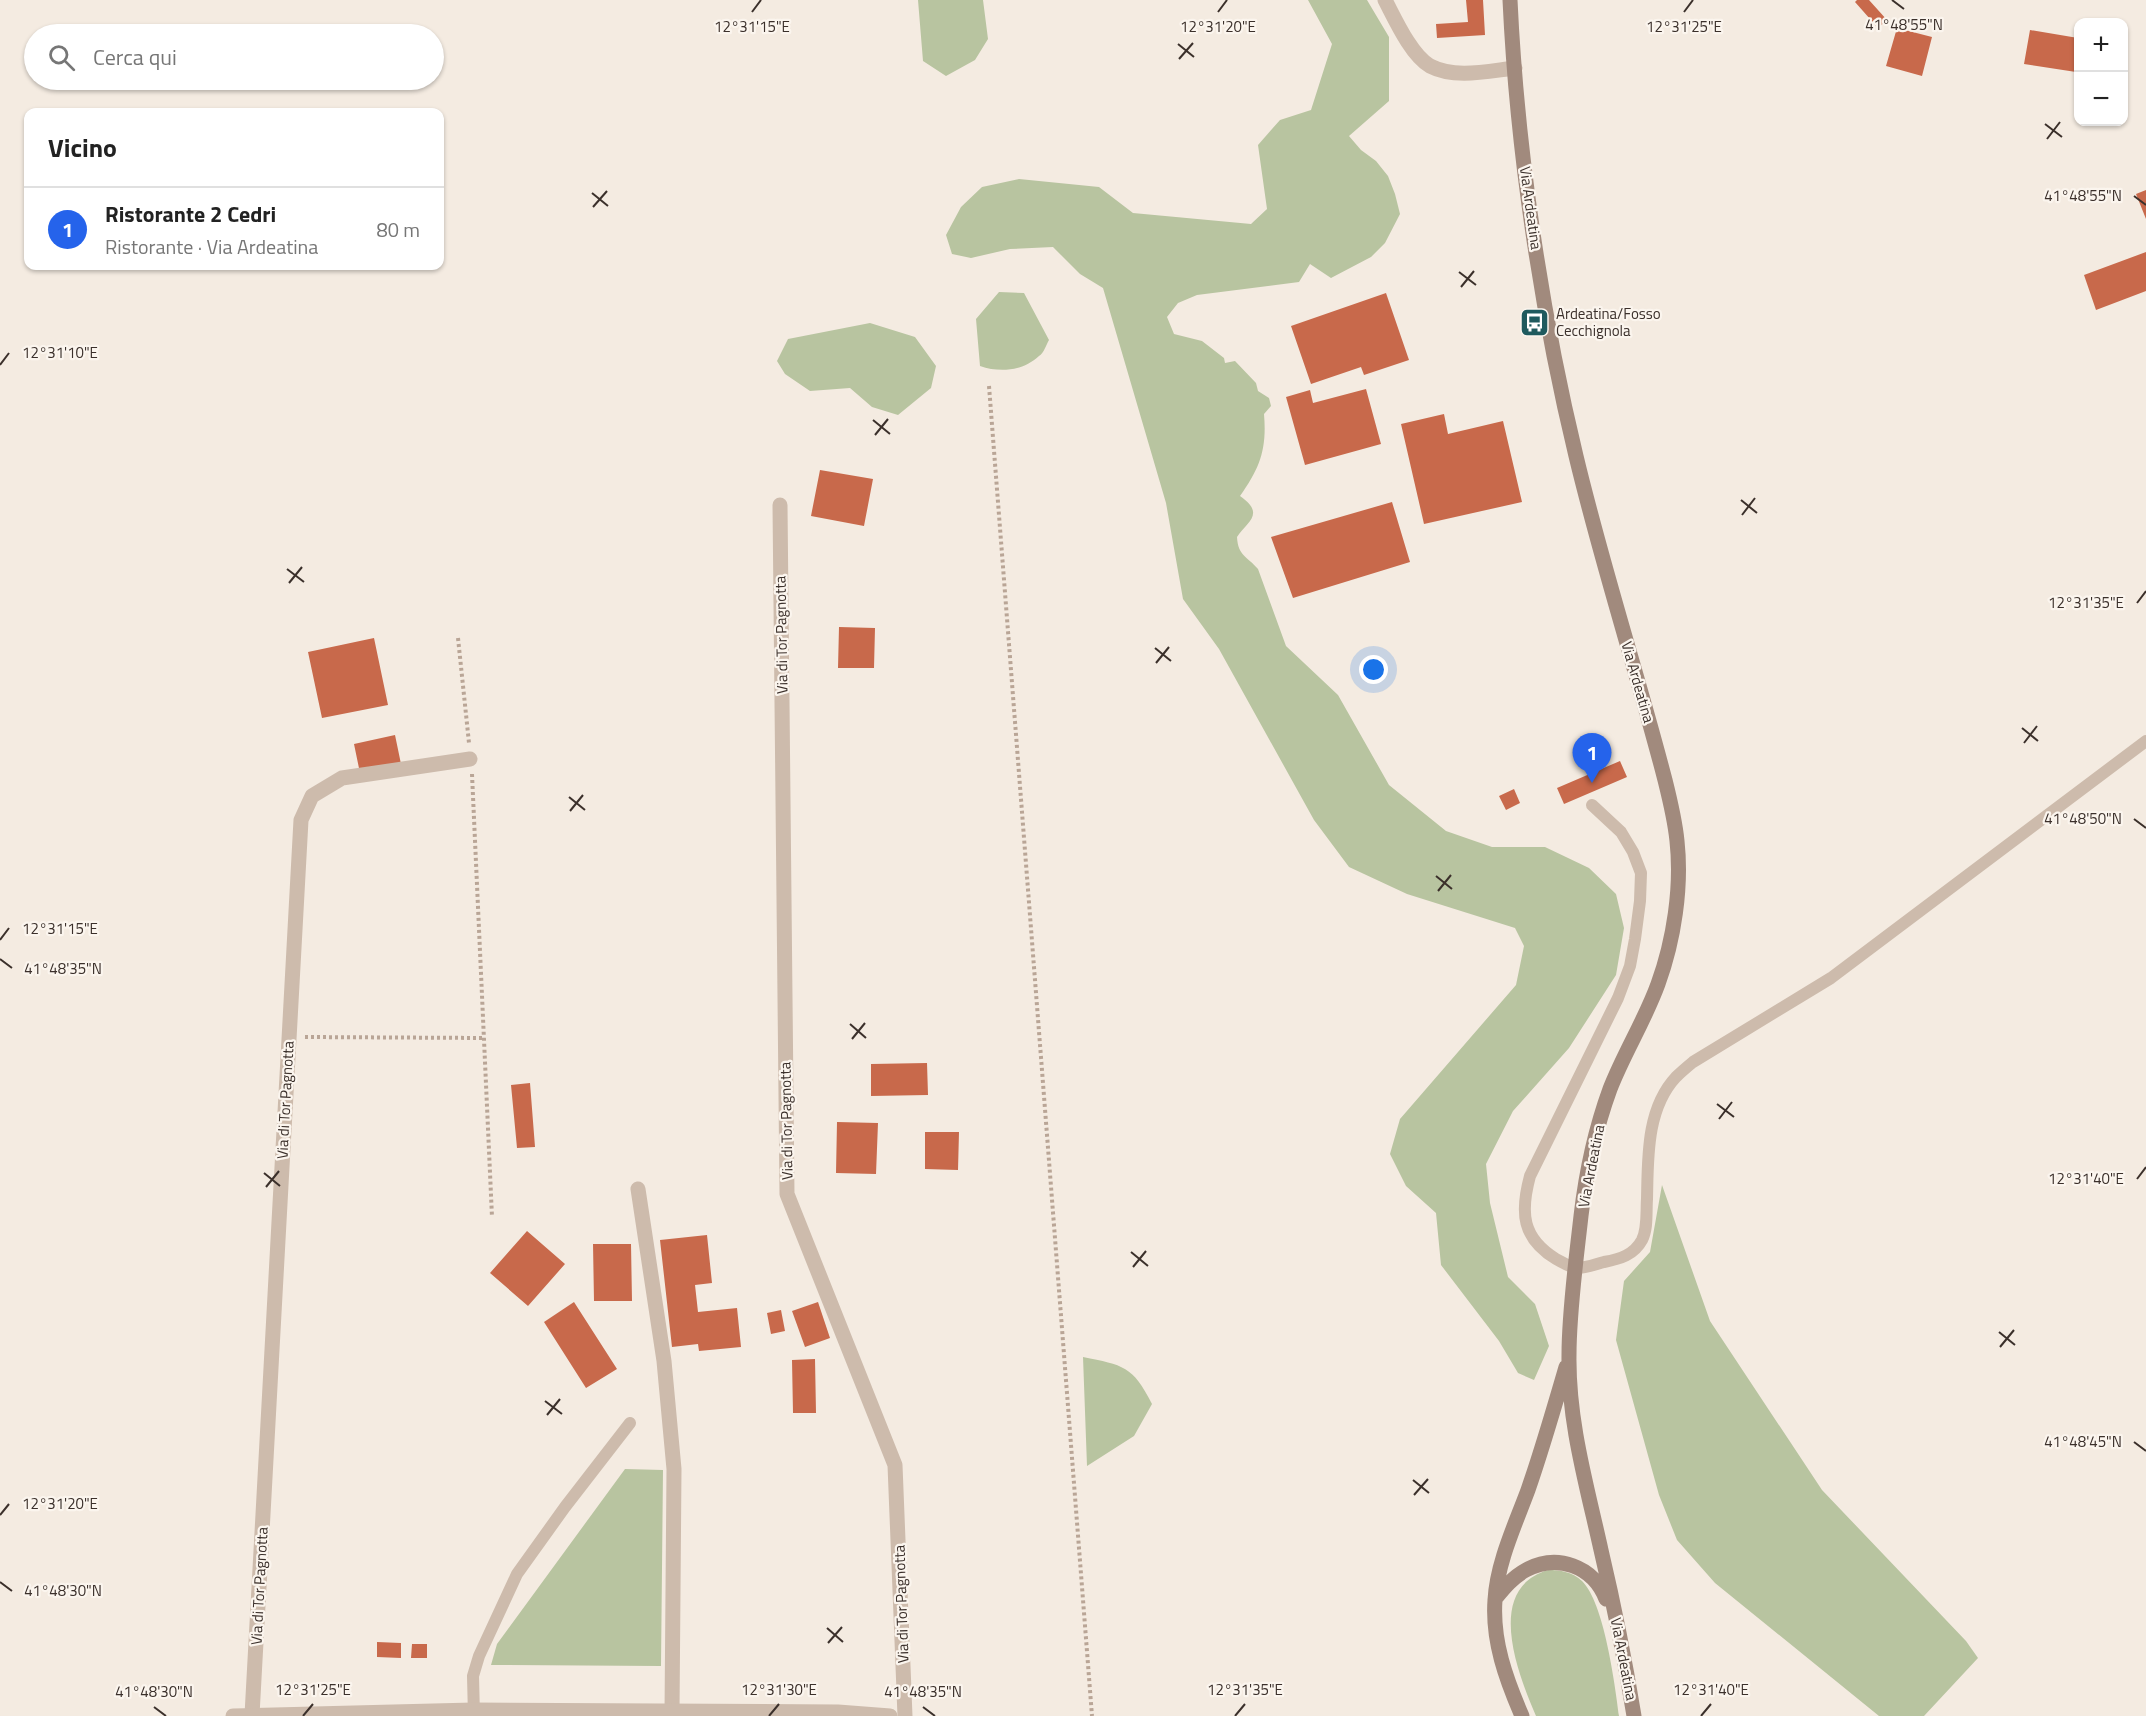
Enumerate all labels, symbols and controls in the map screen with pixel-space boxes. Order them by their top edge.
text: 41°48'55"N [1865,13,1943,36]
text: 12°31'15"E [714,15,790,38]
text: 12°31'20"E [1180,15,1256,38]
text: 12°31'25"E [1646,15,1722,38]
map controls [2074,18,2128,126]
button: + [2074,18,2128,72]
search box [24,24,444,90]
text: Cerca qui [93,40,177,74]
icon: search [45,41,78,74]
button: − [2074,72,2128,126]
text: Vicino [48,128,117,167]
street label: Via Ardeatina [1514,165,1548,252]
text: 41°48'55"N [2044,184,2122,207]
text: Ristorante 2 Cedri [105,197,276,231]
text: 1 [62,214,73,245]
text: 80 m [376,214,420,245]
text: Ristorante · Via Ardeatina [105,231,318,262]
place label: Ardeatina/Fosso Cecchignola [1556,302,1661,342]
bus stop icon: Ardeatina/Fosso Cecchignola [1519,306,1551,338]
text: 12°31'10"E [22,341,98,364]
street label: Via di Tor Pagnotta [768,575,794,694]
text: 12°31'35"E [2048,591,2124,614]
street label: Via Ardeatina [1615,638,1661,726]
your location [1359,655,1388,684]
pin: 1 [1572,734,1612,783]
text: 41°48'50"N [2044,807,2122,830]
text: 12°31'15"E [22,917,98,940]
text: 41°48'35"N [24,957,102,980]
street label: Via di Tor Pagnotta [270,1040,300,1160]
street label: Via di Tor Pagnotta [773,1061,799,1180]
street label: Via Ardeatina [1572,1122,1610,1209]
text: 12°31'40"E [2048,1167,2124,1190]
text: 41°48'45"N [2044,1430,2122,1453]
text: 12°31'20"E [22,1492,98,1515]
street label: Via di Tor Pagnotta [244,1526,274,1646]
street label: Via di Tor Pagnotta [887,1544,915,1664]
text: 41°48'30"N [24,1579,102,1602]
street label: Via Ardeatina [1605,1616,1643,1703]
text: 12°31'25"E [275,1678,351,1701]
text: 12°31'30"E [741,1678,817,1701]
text: 12°31'35"E [1207,1678,1283,1701]
text: 12°31'40"E [1673,1678,1749,1701]
text: 41°48'30"N [115,1680,193,1703]
text: 41°48'35"N [884,1680,962,1703]

